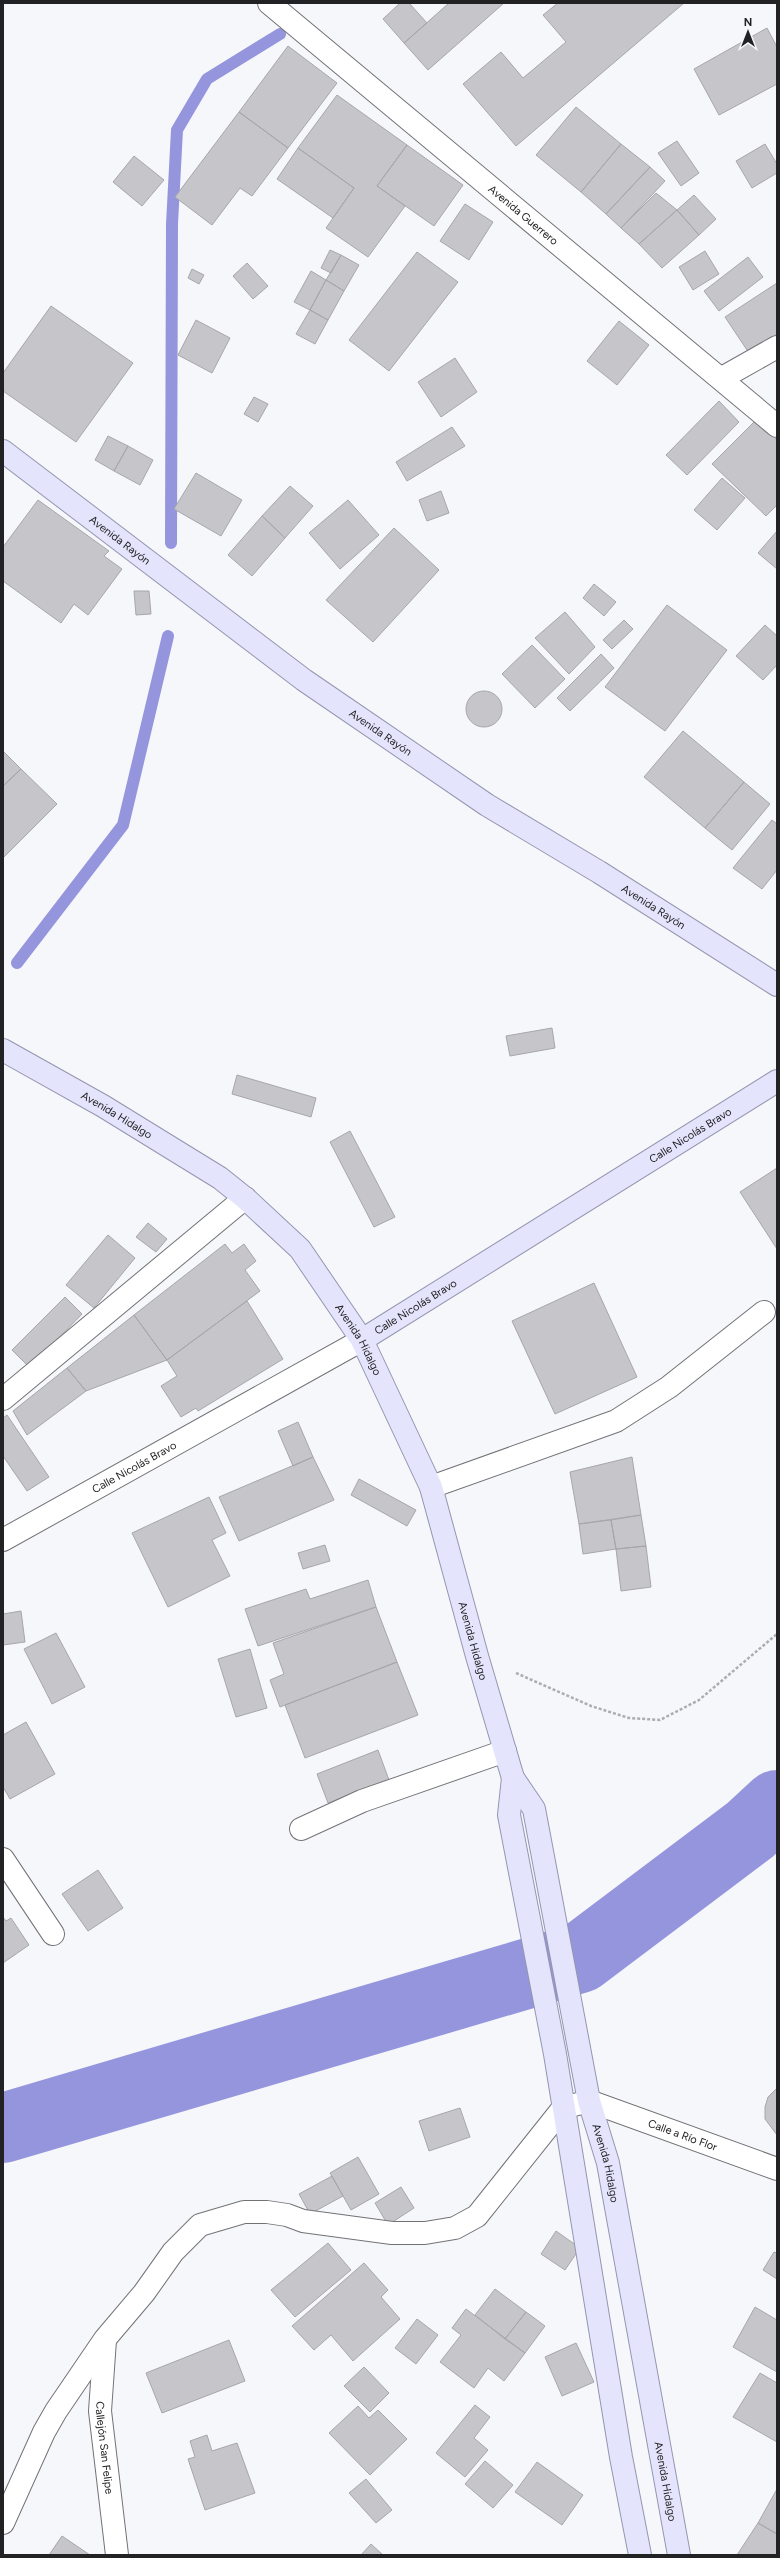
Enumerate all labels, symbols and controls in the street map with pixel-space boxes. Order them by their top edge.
north arrow [728,12,768,52]
text: N [744,16,752,29]
street label: Avenida Guerrero [486,183,560,248]
street label: Avenida Rayón [87,513,153,568]
street label: Avenida Rayón [347,707,414,759]
street label: Avenida Rayón [619,882,688,932]
street label: Avenida Hidalgo [79,1089,154,1142]
street label: Calle Nicolás Bravo [647,1105,734,1166]
street label: Calle Nicolás Bravo [372,1277,459,1338]
street label: Avenida Hidalgo [332,1302,384,1378]
street label: Calle Nicolás Bravo [90,1439,179,1496]
street label: Avenida Hidalgo [456,1600,490,1682]
street label: Calle a Río Flor [646,2117,719,2154]
street label: Avenida Hidalgo [589,2122,621,2204]
street label: Callejón San Felipe [93,2401,116,2495]
street label: Avenida Hidalgo [652,2441,679,2522]

